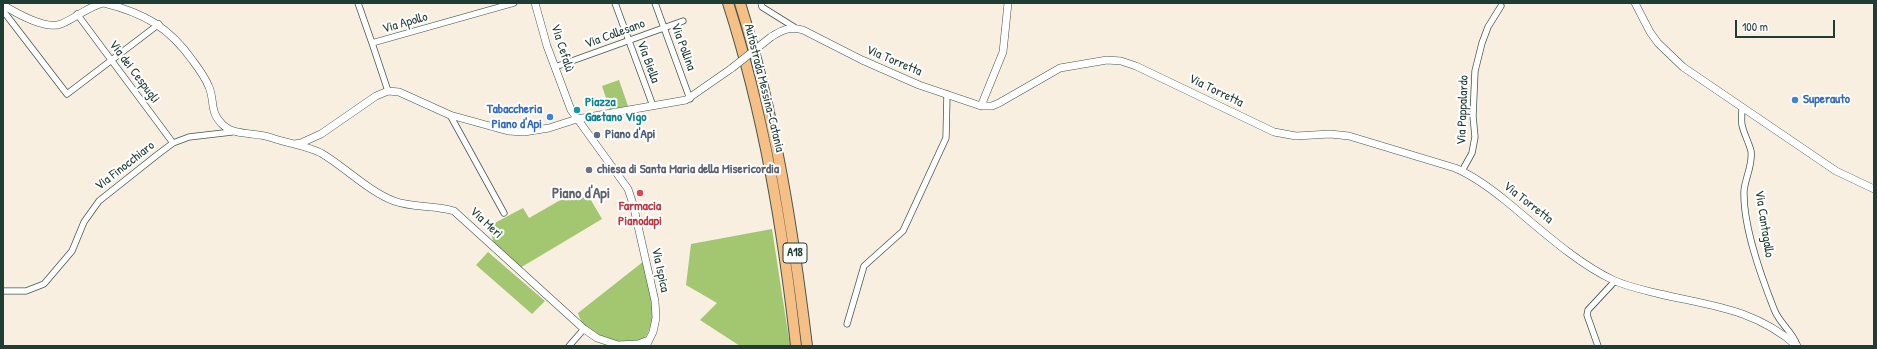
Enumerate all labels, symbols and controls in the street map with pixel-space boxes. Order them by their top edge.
street label: Via Apollo [381,9,429,37]
scale bar [1737,12,1837,38]
street label: Via Collesano [583,16,647,52]
text: 100 m [1742,18,1768,35]
street label: Via Pollina [667,21,699,73]
street label: Via Cefalù [547,22,577,74]
street label: Autostrada Messina-Catania [740,22,788,154]
street label: Via dei Cespugli [105,37,163,107]
street label: Via Biella [633,39,663,85]
street label: Via Torretta [864,42,924,80]
street label: Via Torretta [1186,71,1246,111]
street label: Via Pappalardo [1454,75,1472,145]
place label: Superauto [1803,92,1850,108]
place label: Piazza Gaetano Vigo [585,95,646,126]
marker: Superauto [1790,95,1800,105]
place label: Tabaccheria Piano d'Api [487,102,542,133]
marker: Piazza Gaetano Vigo [572,105,582,115]
marker: Tabaccheria Piano d'Api [545,112,555,122]
place label: Piano d'Api [605,127,655,143]
marker: Piano d'Api [592,130,602,140]
street label: Via Finocchiaro [92,138,158,194]
place label: chiesa di Santa Maria della Misericordia [597,162,779,178]
marker: chiesa di Santa Maria della Misericordia [584,165,594,175]
street label: Via Torretta [1500,179,1556,227]
district label: Piano d'Api [552,185,610,203]
marker: Farmacia Pianodapi [635,188,645,198]
street label: Via Cantagallo [1751,189,1777,259]
place label: Farmacia Pianodapi [618,199,662,230]
street label: Via Merì [466,204,506,242]
road number: A18 [783,243,807,263]
street label: Via Ispica [648,246,672,294]

